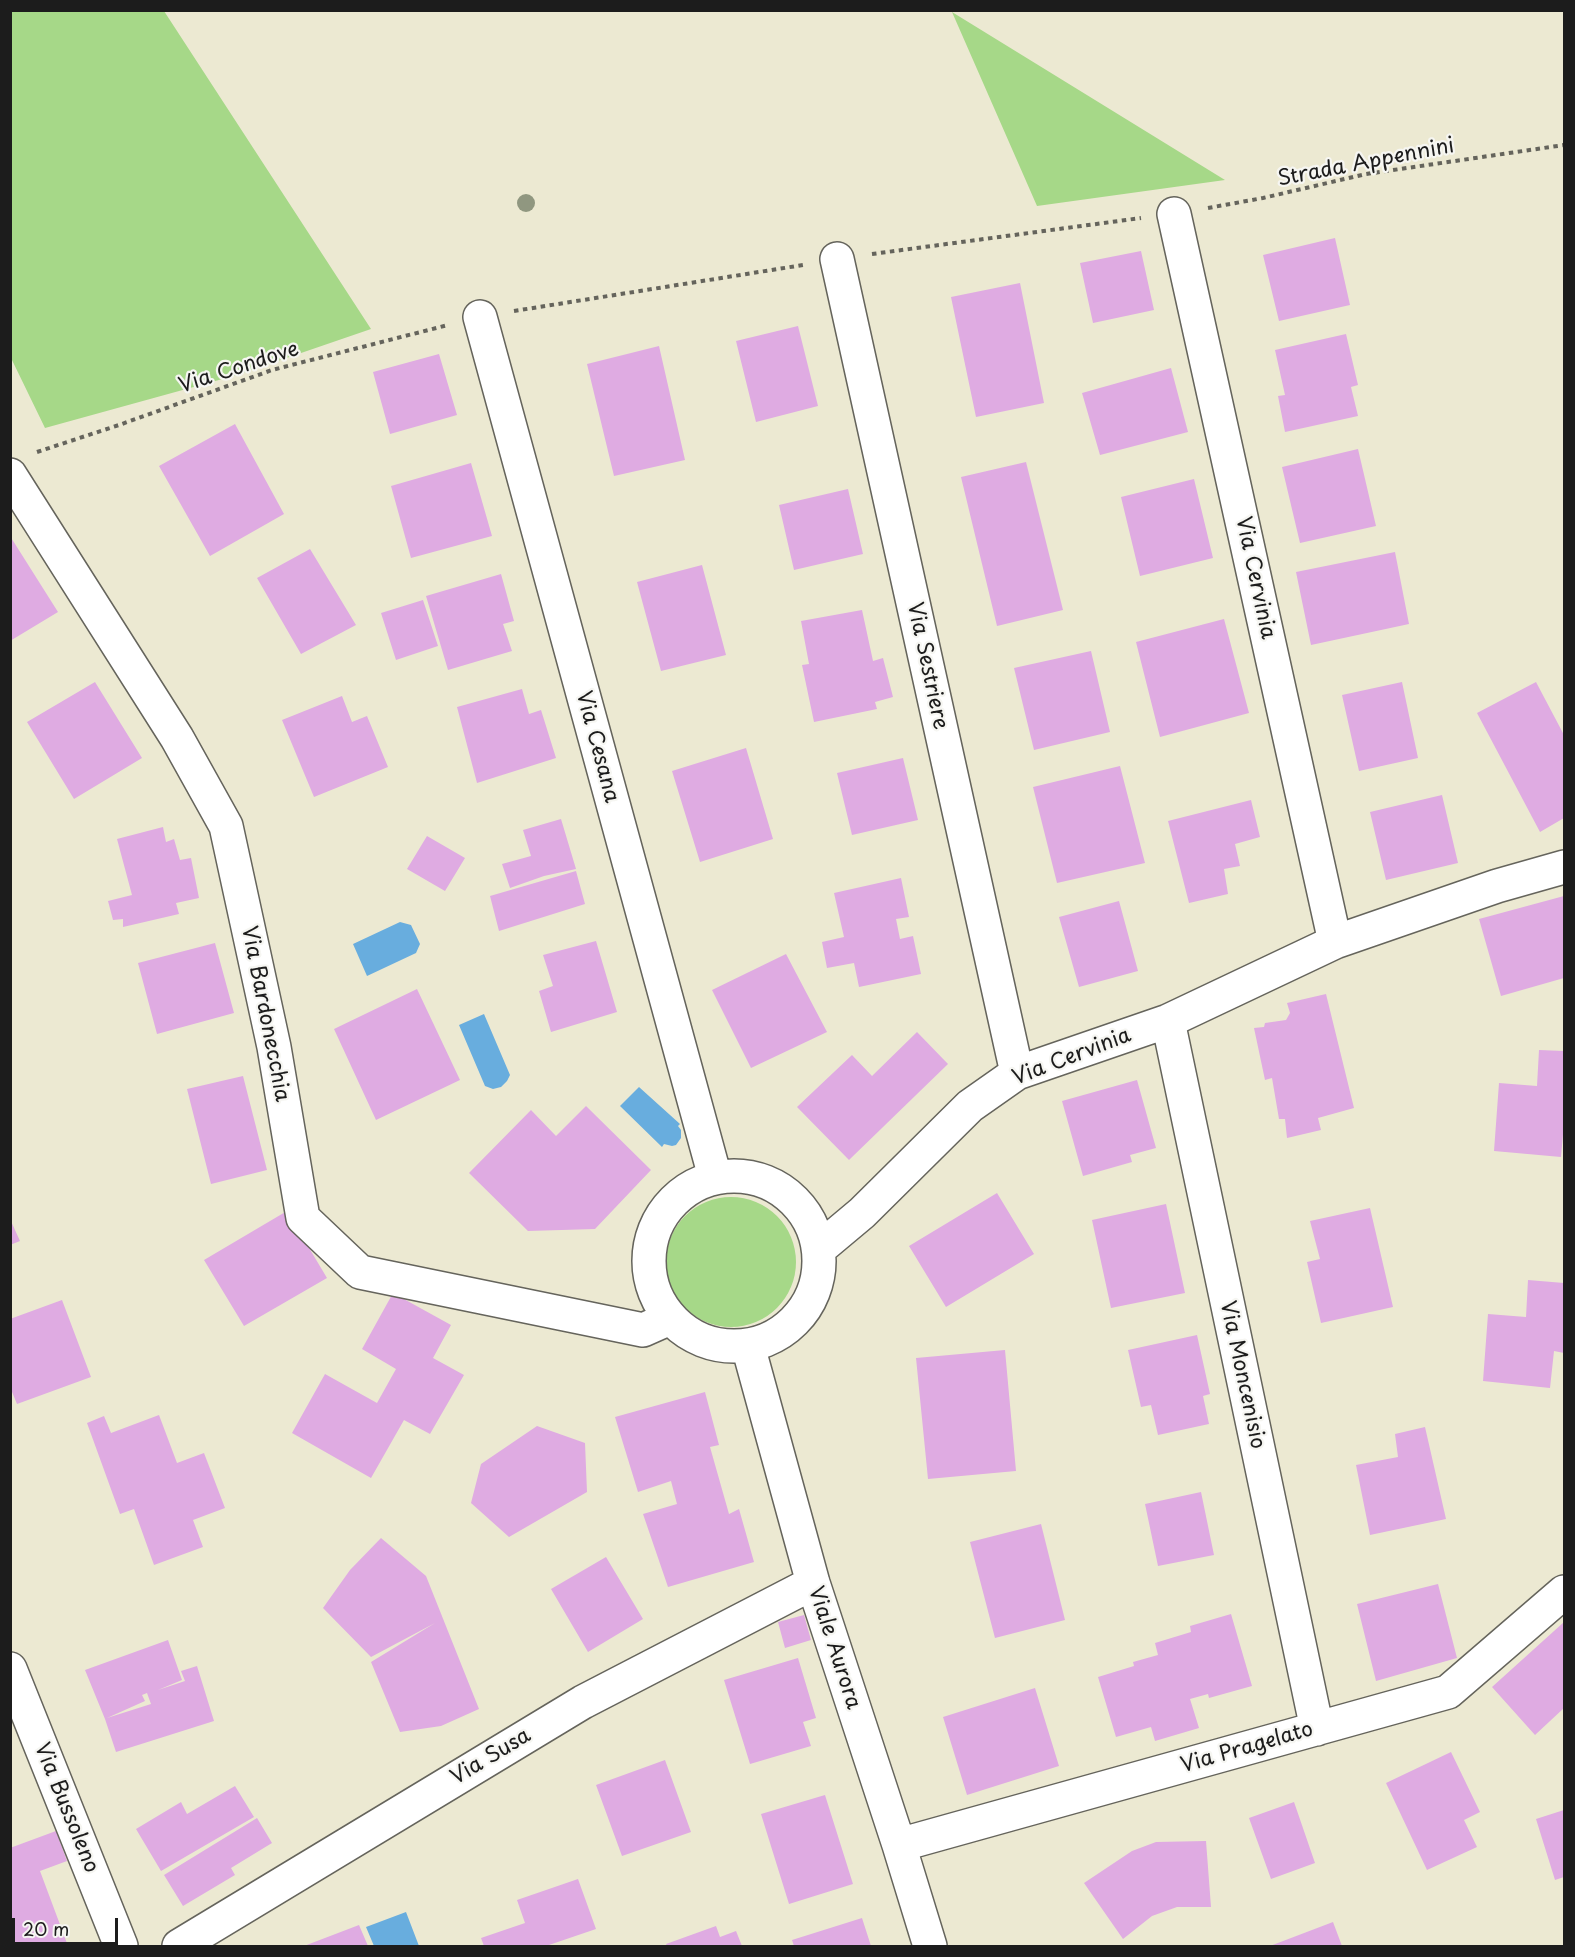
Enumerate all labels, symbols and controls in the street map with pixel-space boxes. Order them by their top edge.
street label: Strada Appennini [1275,133,1457,193]
street label: Via Condove [176,337,302,399]
street label: Via Cervinia [1230,514,1280,642]
street label: Via Sestriere [901,600,953,732]
street label: Via Cesana [570,689,624,805]
street label: Via Bardonecchia [236,924,294,1104]
street label: Via Cervinia [1009,1023,1135,1091]
street label: Via Moncenisio [1214,1299,1270,1451]
street label: Viale Aurora [802,1583,866,1713]
street label: Via Pragelato [1178,1717,1316,1779]
street label: Via Susa [446,1723,536,1791]
street label: Via Bussoleno [28,1739,104,1877]
scale bar [15,1906,122,1944]
text: 20 m [23,1915,69,1942]

